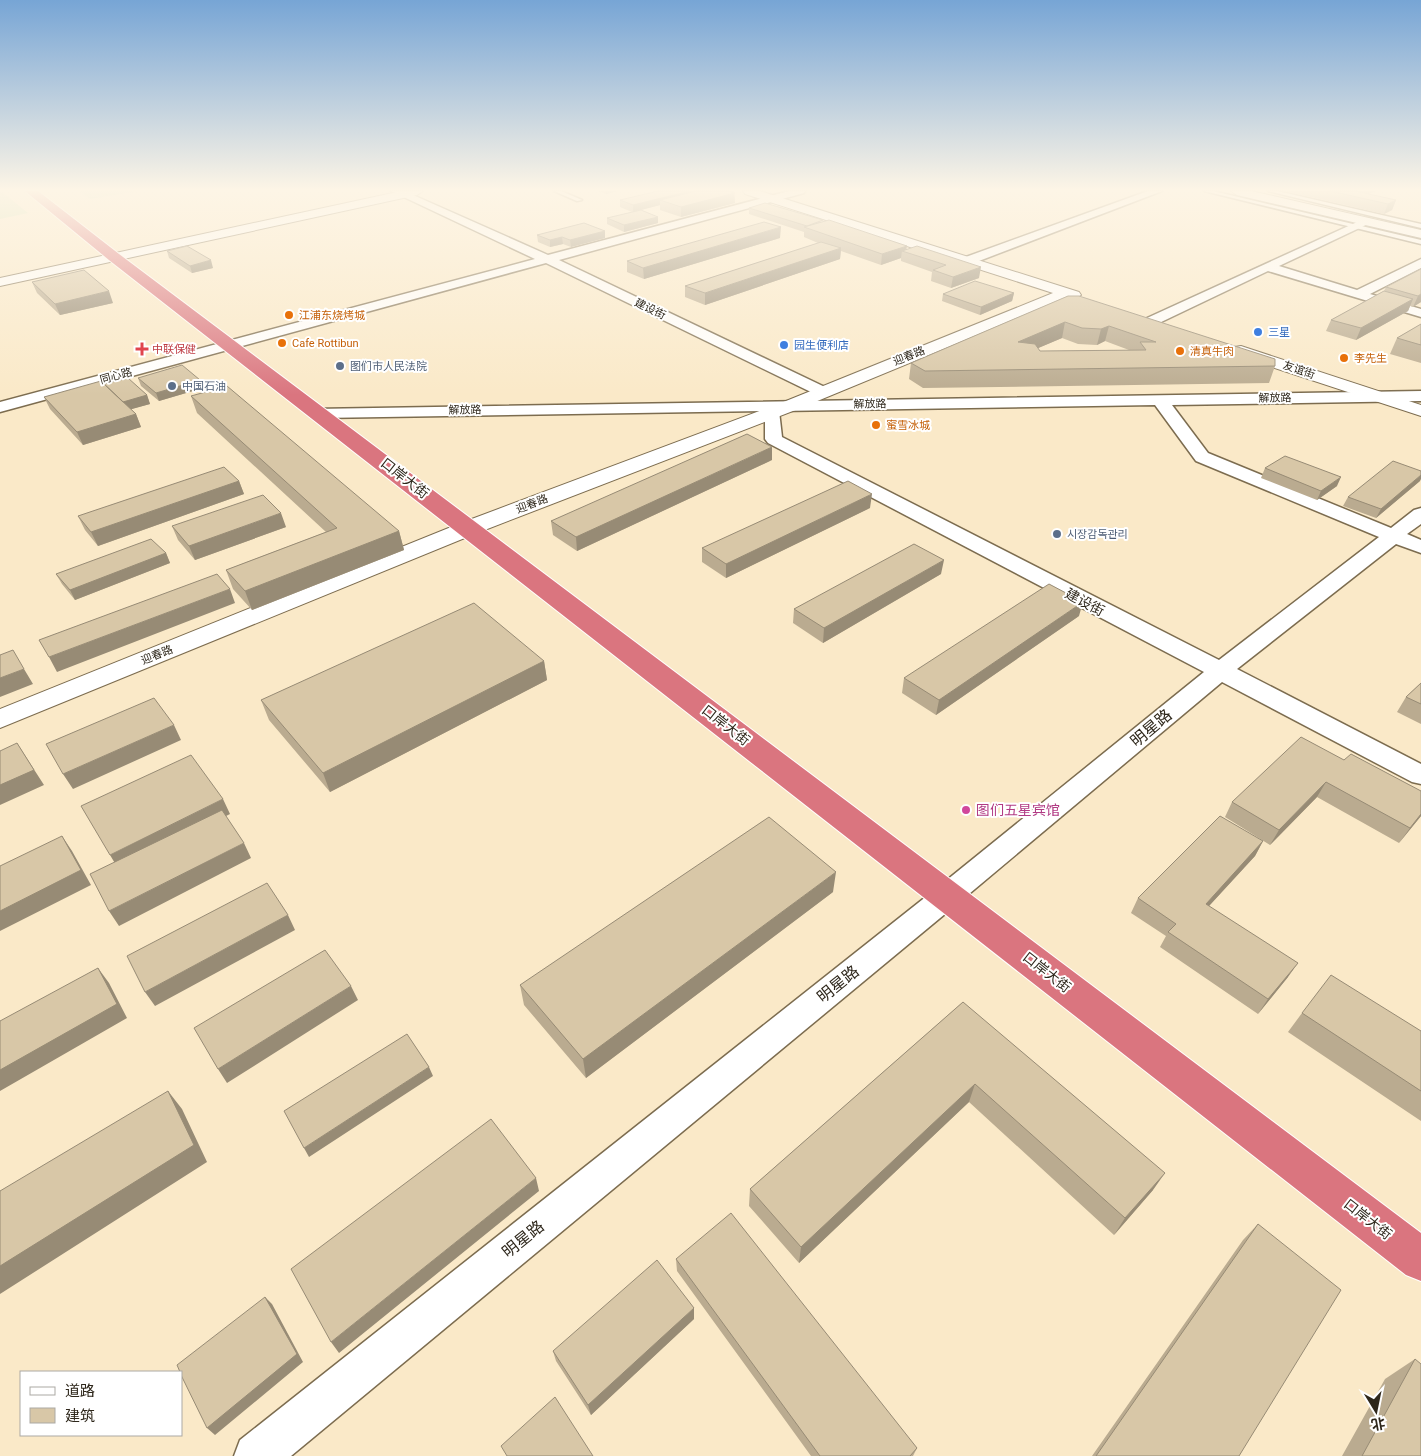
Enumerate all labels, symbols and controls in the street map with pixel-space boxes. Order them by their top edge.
street label: 建设街 [632,296,668,322]
marker: 江浦东烧烤城 [283,309,295,321]
place label: 江浦东烧烤城 [299,309,365,322]
marker: 三星 [1252,326,1264,338]
place label: 三星 [1268,326,1290,339]
marker: Cafe Rottibun [276,337,288,349]
place label: Cafe Rottibun [292,337,359,350]
marker: 园生便利店 [778,339,790,351]
place label: 园生便利店 [794,339,849,352]
marker: 中联保健 [136,343,148,355]
place label: 中联保健 [152,343,196,356]
street label: 迎春路 [891,344,927,368]
marker: 清真牛肉 [1174,345,1186,357]
place label: 清真牛肉 [1190,345,1234,358]
marker: 李先生 [1338,352,1350,364]
place label: 李先生 [1354,352,1387,365]
street label: 友谊街 [1281,358,1317,382]
marker: 图们市人民法院 [334,360,346,372]
place label: 图们市人民法院 [350,360,427,373]
street label: 同心路 [98,365,134,387]
marker: 中国石油 [166,380,178,392]
place label: 中国石油 [182,380,226,393]
street label: 解放路 [1258,391,1292,405]
street label: 解放路 [853,397,887,411]
street label: 解放路 [448,403,482,417]
marker: 蜜雪冰城 [870,419,882,431]
place label: 蜜雪冰城 [886,419,930,432]
street label: 口岸大街 [378,454,432,502]
street label: 迎春路 [514,492,550,516]
marker: 시장감독관리 [1051,528,1063,540]
place label: 시장감독관리 [1067,528,1128,541]
street label: 建设街 [1063,585,1107,619]
street label: 迎春路 [139,643,175,667]
street label: 口岸大街 [699,701,753,749]
street label: 明星路 [1127,705,1175,751]
place label: 图们五星宾馆 [976,802,1060,818]
marker: 图们五星宾馆 [960,804,972,816]
street label: 口岸大街 [1020,948,1074,996]
street label: 明星路 [813,962,863,1006]
street label: 口岸大街 [1341,1195,1395,1243]
street label: 明星路 [498,1217,548,1261]
legend [20,1371,182,1436]
text: 道路 [65,1382,95,1400]
north arrow [1351,1386,1401,1436]
text: 建筑 [65,1407,95,1425]
text: 北 [1370,1415,1387,1433]

